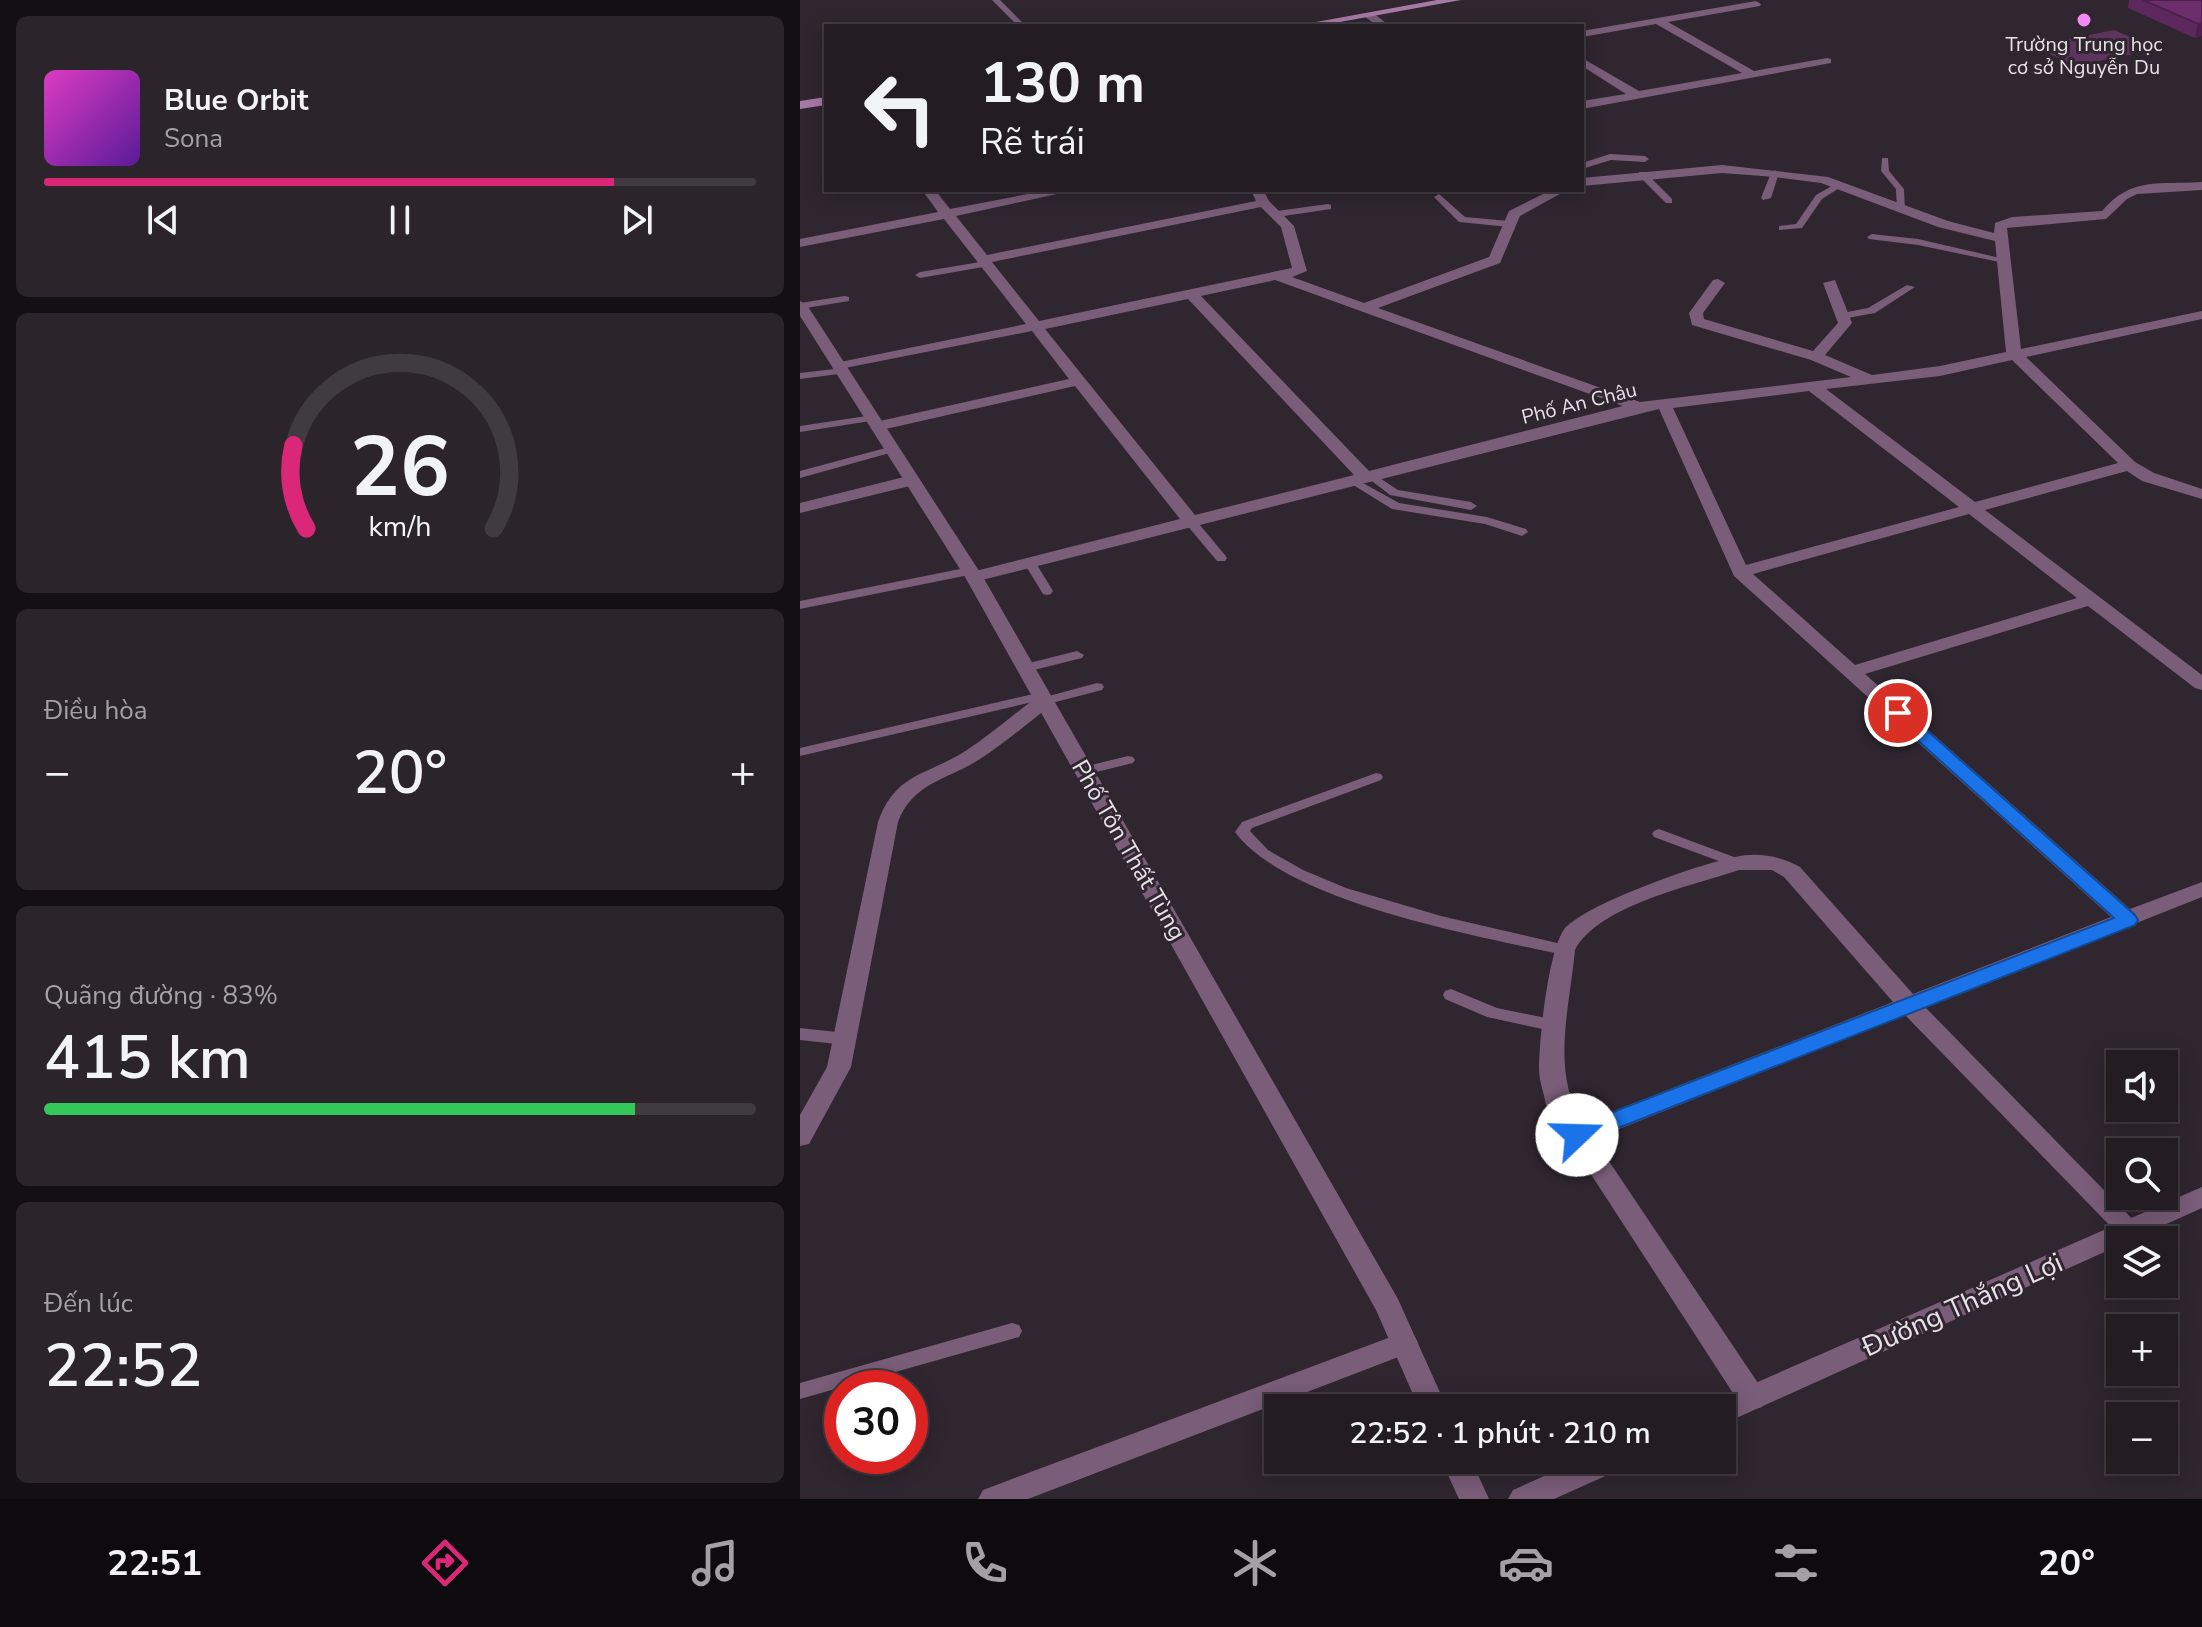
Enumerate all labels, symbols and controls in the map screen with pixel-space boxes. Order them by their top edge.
marker: Trường Trung học cơ sở Nguyễn Du [2075,11,2093,29]
place label: Trường Trung học cơ sở Nguyễn Du [2005,31,2163,81]
text: 130 m [980,45,1145,122]
icon: left [848,56,952,160]
text: Blue Orbit [164,80,308,121]
text: Rẽ trái [980,118,1085,167]
text: Sona [164,121,223,156]
icon: previous [141,198,185,242]
icon: pause [378,198,422,242]
icon: next [615,198,659,242]
street label: Phố An Châu [1519,376,1640,431]
text: 26 [350,410,450,523]
text: km/h [369,507,431,546]
pin [1864,679,1932,747]
icon: arrive [1876,691,1920,735]
text: Điều hòa [44,693,147,728]
text: 20° [353,732,447,814]
text: − [44,743,70,803]
text: + [730,743,756,803]
street label: Phố Tôn Thất Tùng [1064,754,1194,946]
text: Quãng đường · 83% [44,978,278,1013]
text: 415 km [44,1017,251,1099]
map controls [2106,1050,2178,1474]
button: sound [2106,1050,2178,1122]
position arrow [1535,1093,1619,1177]
button: search [2106,1138,2178,1210]
button: layers [2106,1226,2178,1298]
street label: Đường Thắng Lợi [1855,1244,2069,1367]
text: Đến lúc [44,1286,133,1321]
button: + [2106,1314,2178,1386]
text: 22:52 [44,1325,202,1407]
speed limit sign: 30 [824,1370,928,1474]
button: − [2106,1402,2178,1474]
text: 22:52 · 1 phút · 210 m [1349,1413,1651,1454]
icon: directions [417,1535,473,1591]
icon: music [687,1535,743,1591]
icon: phone [957,1535,1013,1591]
icon: climate [1227,1535,1283,1591]
icon: car [1498,1535,1554,1591]
icon: filters [1768,1535,1824,1591]
text: 22:51 [107,1539,202,1588]
text: 20° [2038,1539,2095,1588]

